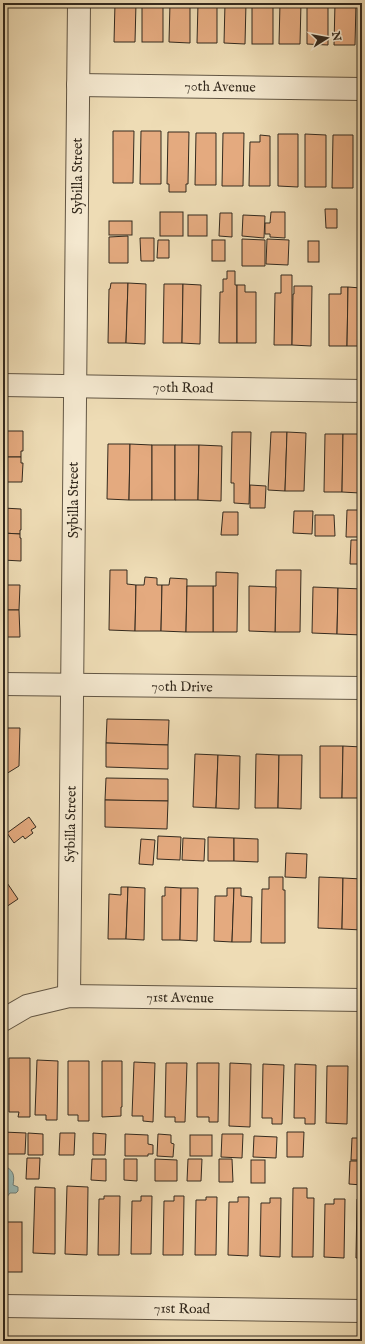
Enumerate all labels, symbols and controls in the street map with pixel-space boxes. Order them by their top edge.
north arrow [307,18,347,58]
text: N [328,29,344,43]
street label: 70th Avenue [184,77,256,97]
street label: Sybilla Street [69,137,87,214]
street label: 70th Road [153,378,214,398]
street label: Sybilla Street [65,461,83,538]
street label: 70th Drive [151,677,213,697]
street label: Sybilla Street [61,785,81,862]
street label: 71st Avenue [146,988,214,1008]
street label: 71st Road [154,1300,211,1318]

